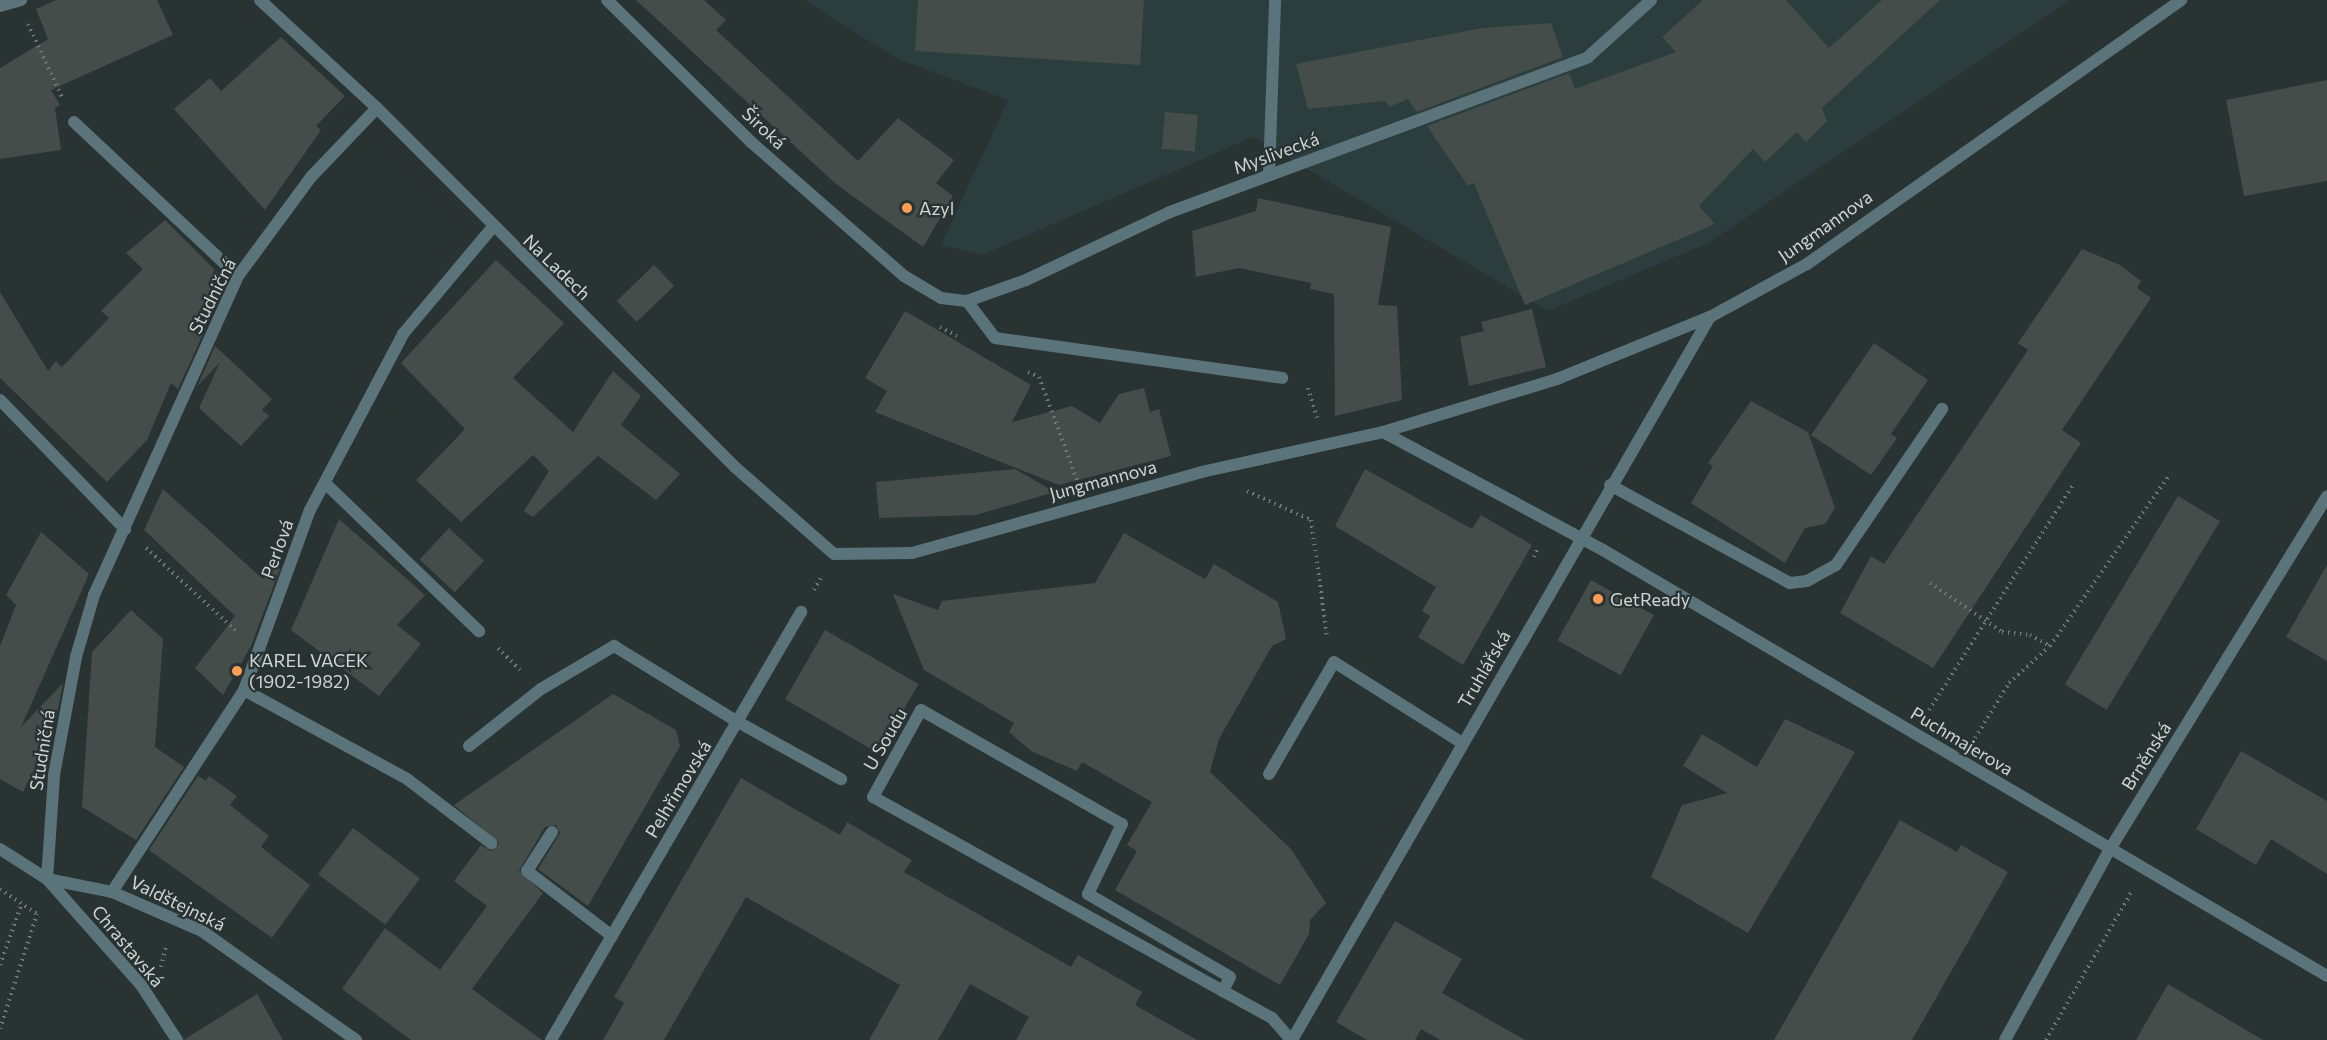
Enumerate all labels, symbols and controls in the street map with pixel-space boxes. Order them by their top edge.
street label: Široká [738,102,790,154]
street label: Myslivecká [1230,128,1322,178]
street label: Jungmannova [1774,186,1876,266]
place label: Azyl [919,197,954,219]
marker: Azyl [900,201,914,215]
street label: Na Ladech [519,230,595,304]
street label: Studničná [184,255,240,337]
street label: Jungmannova [1047,455,1159,505]
street label: Perlová [256,517,298,581]
place label: GetReady [1610,588,1690,610]
marker: GetReady [1591,592,1605,606]
street label: Truhlářská [1453,627,1515,711]
place label: KAREL VACEK (1902-1982) [249,650,368,692]
marker: KAREL VACEK (1902-1982) [230,664,244,678]
street label: Puchmajerova [1907,702,2017,780]
street label: U Soudu [859,704,911,774]
street label: Studničná [25,708,59,792]
street label: Brněnská [2117,718,2175,794]
street label: Pelhřimovská [640,736,716,842]
street label: Valdštejnská [127,871,229,935]
street label: Chrastavská [88,901,168,991]

